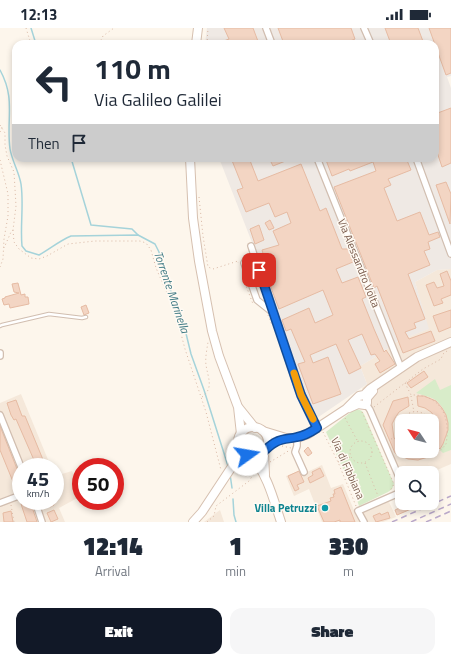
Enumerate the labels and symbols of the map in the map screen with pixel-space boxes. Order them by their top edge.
street label: Via Alessandro Volta [334,216,384,310]
water label: Torrente Marinella [149,248,195,337]
pin [242,253,276,287]
north arrow [395,414,439,458]
position arrow [226,434,268,476]
street label: Via di Fibbiana [327,434,369,502]
speed limit sign: 50 [72,458,124,510]
place label: Villa Petruzzi [254,500,317,516]
marker: Villa Petruzzi [320,503,330,513]

